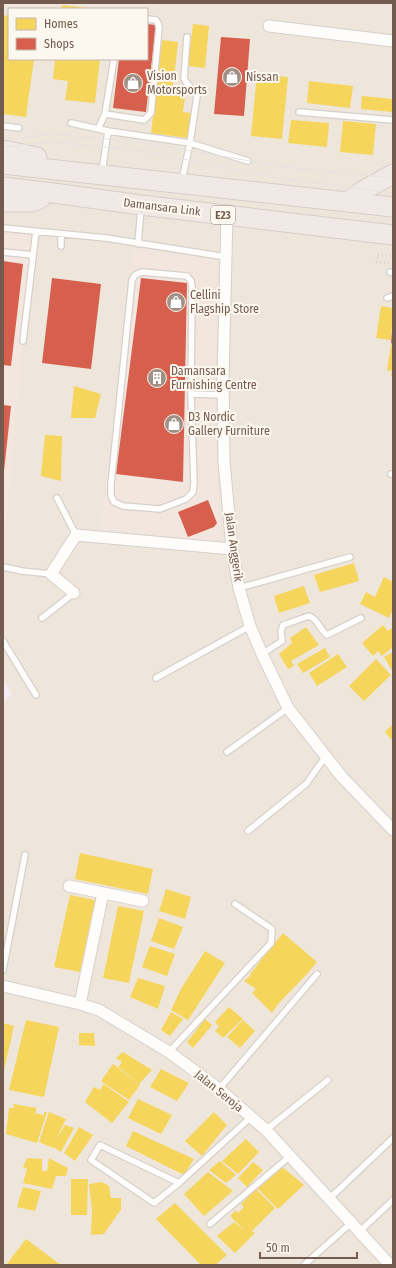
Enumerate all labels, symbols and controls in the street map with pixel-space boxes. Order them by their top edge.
legend [8,8,148,60]
text: Homes [44,17,78,31]
text: Shops [44,37,74,51]
shop icon: Nissan [221,66,243,88]
place label: Vision Motorsports [147,69,207,97]
place label: Nissan [246,70,279,84]
shop icon: Vision Motorsports [122,72,144,94]
street label: Damansara Link [123,195,202,219]
road number: E23 [211,206,235,224]
place label: Cellini Flagship Store [190,288,259,316]
shop icon: Cellini Flagship Store [165,291,187,313]
place label: Damansara Furnishing Centre [171,364,257,392]
building icon: Damansara Furnishing Centre [146,367,168,389]
place label: D3 Nordic Gallery Furniture [188,410,270,438]
shop icon: D3 Nordic Gallery Furniture [163,413,185,435]
street label: Jalan Anggerik [222,512,246,583]
street label: Jalan Seroja [192,1067,246,1115]
scale bar [260,1234,357,1260]
text: 50 m [266,1241,290,1255]

